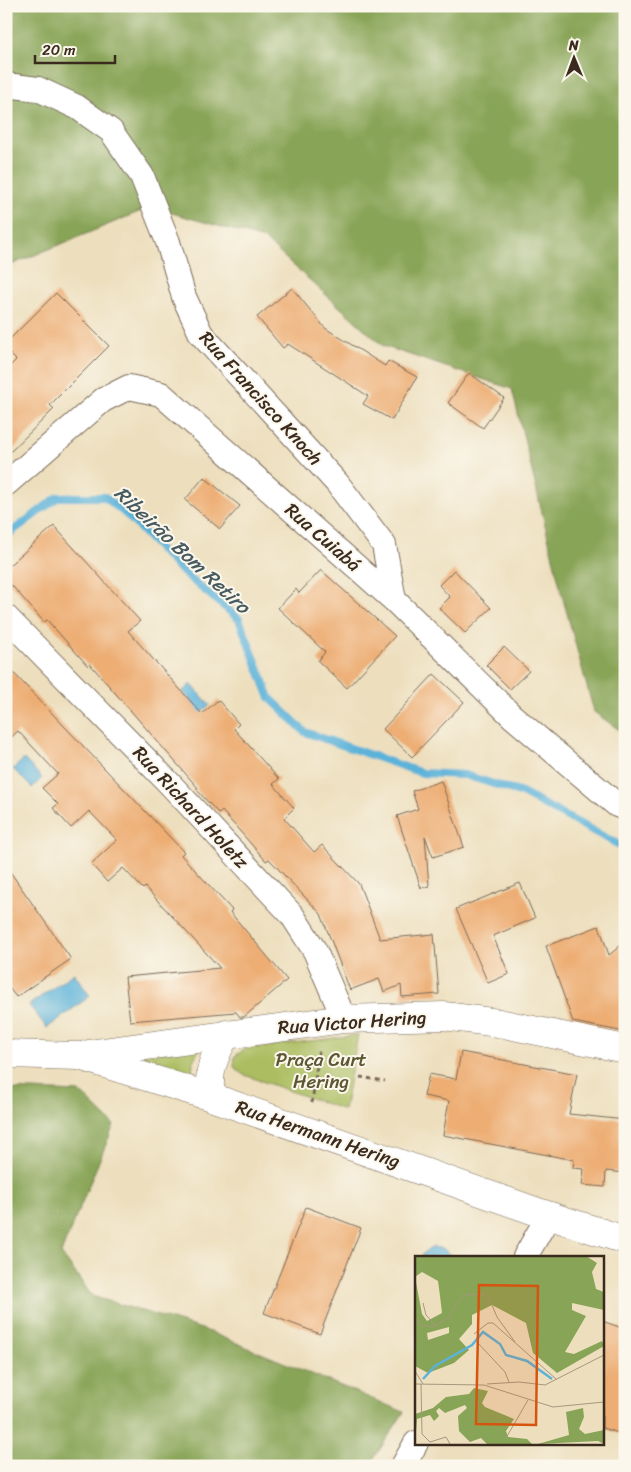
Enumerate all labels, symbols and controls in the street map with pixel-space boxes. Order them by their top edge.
scale bar [35,32,115,64]
north arrow [548,32,598,82]
text: N [568,33,579,58]
text: 20 m [42,37,76,63]
street label: Rua Francisco Knoch [191,323,331,473]
water label: Ribeirão Bom Retiro [106,477,260,624]
street label: Rua Cuiabá [277,494,369,580]
street label: Rua Richard Holetz [125,738,258,877]
street label: Rua Victor Hering [277,1000,427,1044]
park label: Praça Curt Hering [276,1043,366,1098]
street label: Rua Hermann Hering [231,1090,405,1178]
inset map [415,1256,604,1444]

